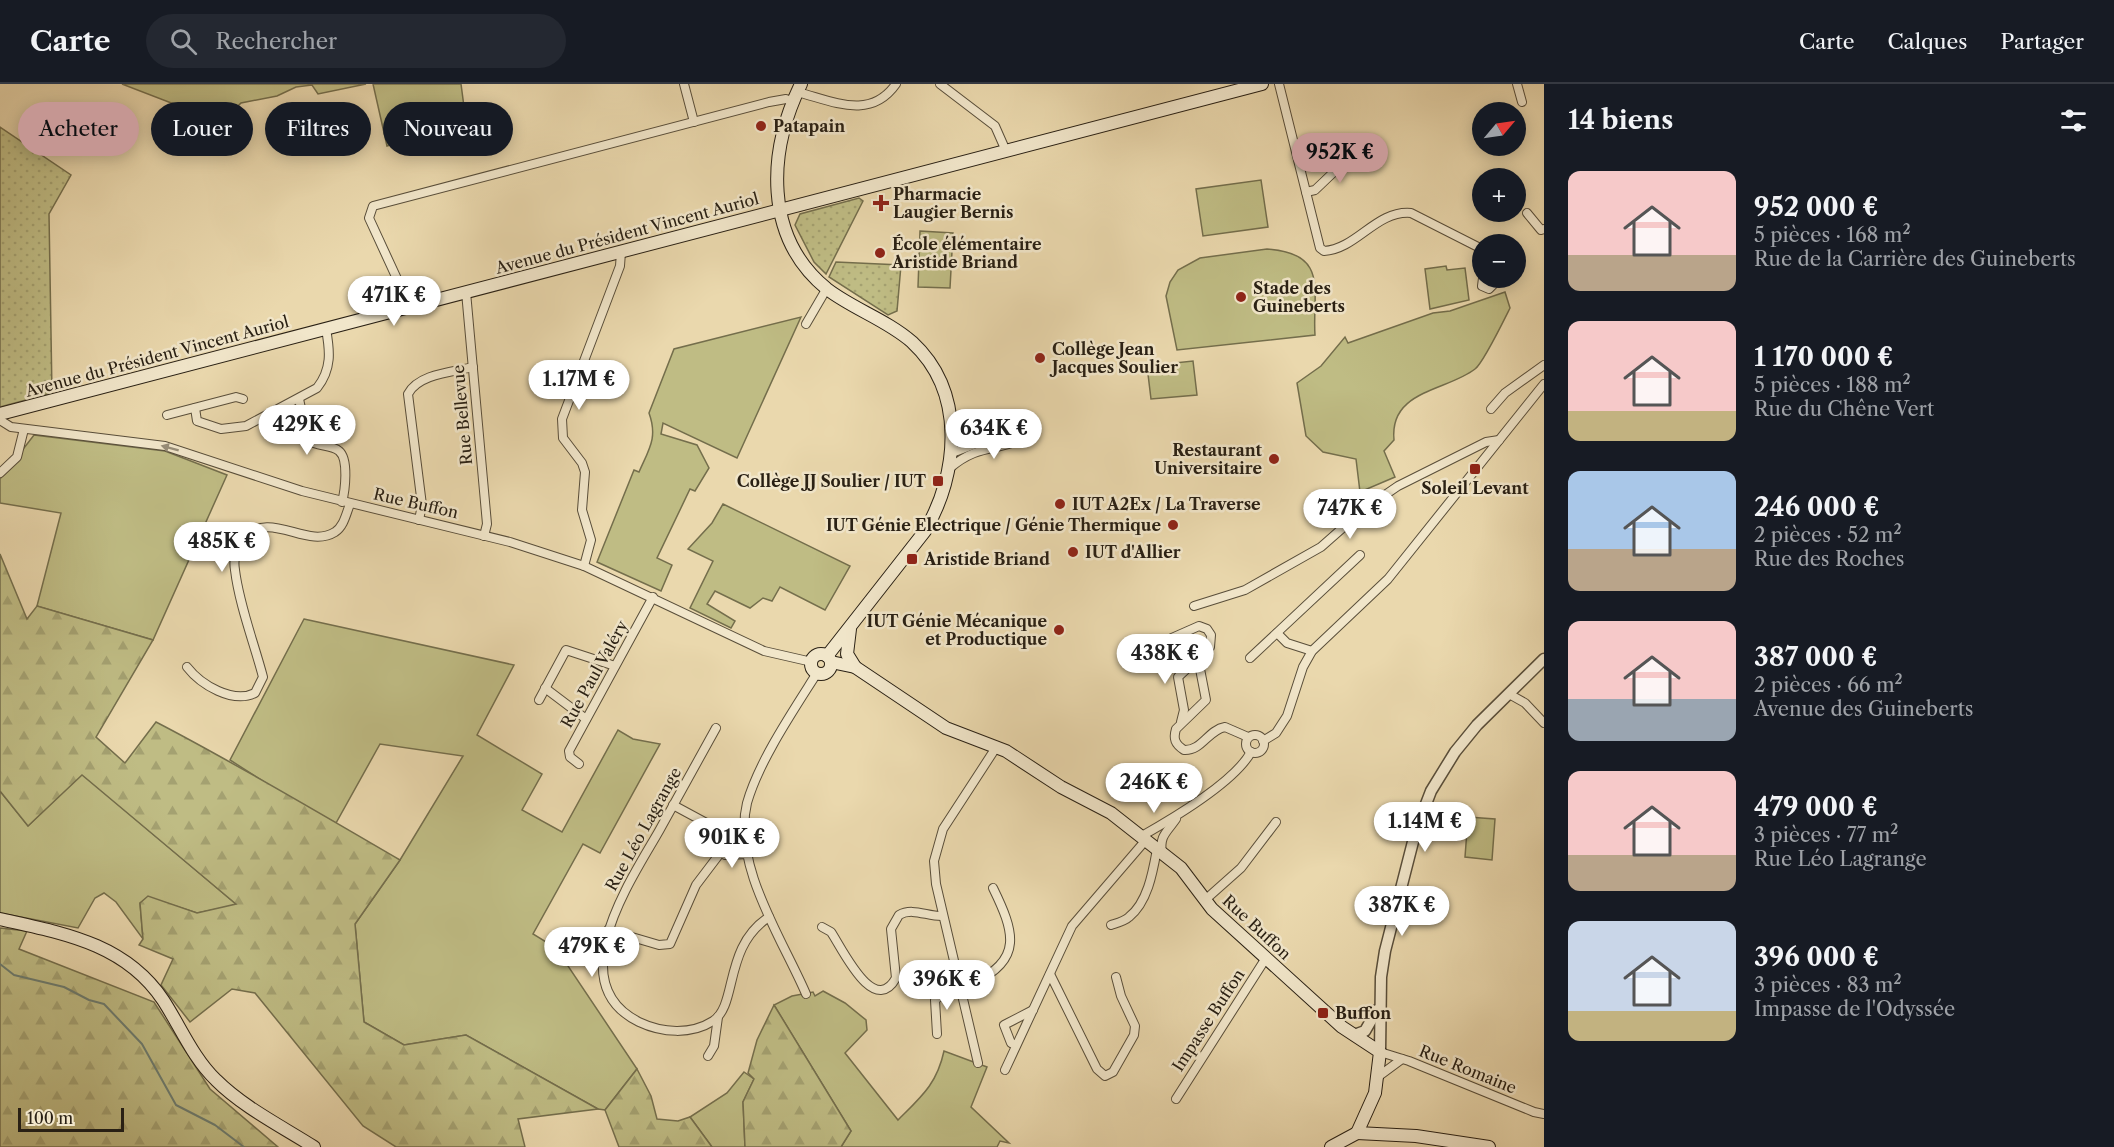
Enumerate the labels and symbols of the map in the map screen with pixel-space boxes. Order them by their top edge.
north arrow [1472,102,1526,156]
place label: Patapain [773,116,845,136]
marker: Patapain [754,119,768,133]
pin: 952K € [1291,133,1389,184]
place label: Pharmacie Laugier Bernis [893,184,1014,222]
street label: Avenue du Président Vincent Auriol [492,188,761,278]
marker: Pharmacie Laugier Bernis [874,196,888,210]
place label: École élémentaire Aristide Briand [891,234,1042,272]
marker: École élémentaire Aristide Briand [873,246,887,260]
pin: 471K € [345,276,443,327]
place label: Stade des Guineberts [1253,278,1345,316]
marker: Stade des Guineberts [1234,290,1248,304]
street label: Avenue du Président Vincent Auriol [22,311,291,401]
place label: Collège Jean Jacques Soulier [1049,339,1178,377]
marker: Collège Jean Jacques Soulier [1033,351,1047,365]
pin: 1.17M € [524,360,634,411]
street label: Rue Bellevue [448,364,476,466]
pin: 429K € [258,405,356,456]
pin: 634K € [945,409,1043,460]
place label: Restaurant Universitaire [1154,440,1263,478]
one-way arrow [161,443,179,453]
marker: Restaurant Universitaire [1267,452,1281,466]
marker: Soleil Levant [1468,462,1482,476]
place label: Collège JJ Soulier / IUT [737,471,927,491]
marker: Collège JJ Soulier / IUT [931,474,945,488]
place label: Soleil Levant [1421,478,1529,498]
street label: Rue Buffon [372,484,460,522]
pin: 747K € [1301,489,1399,540]
place label: IUT A2Ex / La Traverse [1072,494,1261,514]
marker: IUT A2Ex / La Traverse [1053,497,1067,511]
place label: IUT Génie Electrique / Génie Thermique [826,515,1161,535]
marker: IUT Génie Electrique / Génie Thermique [1166,518,1180,532]
pin: 485K € [173,522,271,573]
place label: IUT d'Allier [1085,542,1181,562]
marker: IUT d'Allier [1066,545,1080,559]
place label: Aristide Briand [923,549,1050,569]
marker: Aristide Briand [905,552,919,566]
place label: IUT Génie Mécanique et Productique [866,611,1047,649]
street label: Rue Paul Valéry [556,616,632,731]
marker: IUT Génie Mécanique et Productique [1052,623,1066,637]
pin: 438K € [1116,634,1214,685]
pin: 246K € [1105,763,1203,814]
street label: Rue Léo Lagrange [601,764,685,894]
pin: 1.14M € [1370,802,1480,853]
pin: 901K € [683,818,781,869]
pin: 387K € [1353,886,1451,937]
street label: Rue Buffon [1219,890,1295,964]
pin: 479K € [543,927,641,978]
pin: 396K € [898,960,996,1011]
street label: Impasse Buffon [1167,965,1249,1075]
place label: Buffon [1335,1003,1391,1023]
marker: Buffon [1316,1006,1330,1020]
street label: Rue Romaine [1416,1040,1520,1098]
scale bar [18,1105,124,1132]

